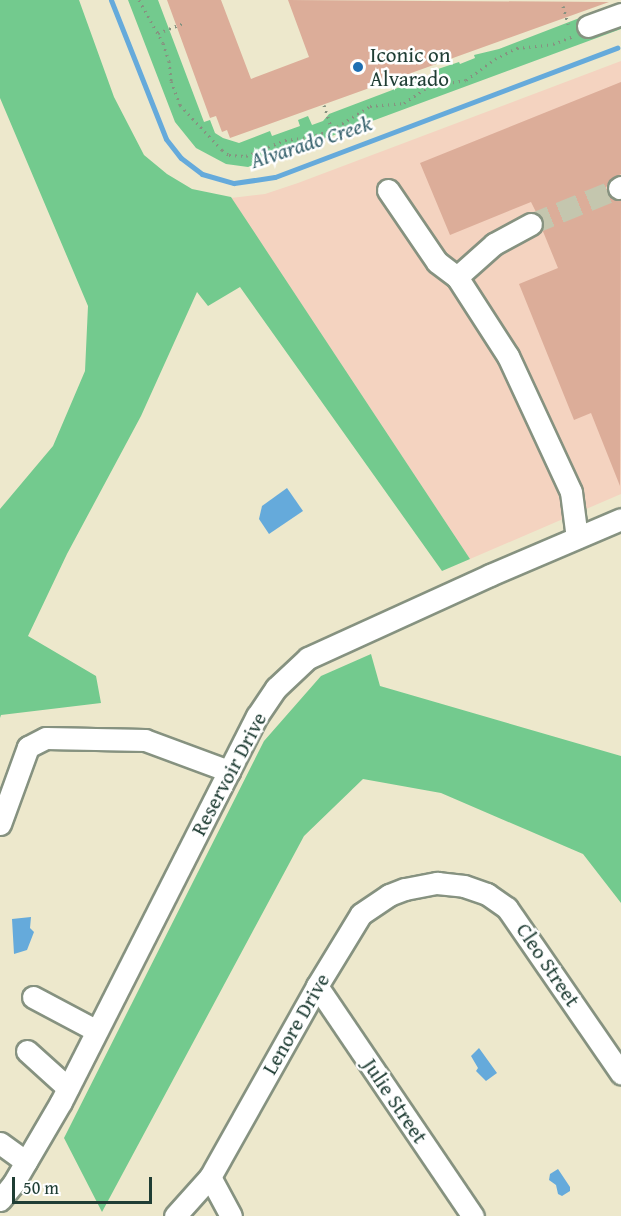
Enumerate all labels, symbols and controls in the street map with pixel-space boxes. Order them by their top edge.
place label: Iconic on Alvarado [370,42,451,92]
marker: Iconic on Alvarado [351,60,365,74]
water label: Alvarado Creek [247,110,375,174]
street label: Reservoir Drive [186,708,272,840]
street label: Cleo Street [511,918,585,1012]
street label: Lenore Drive [257,969,335,1079]
street label: Julie Street [357,1054,433,1148]
scale bar [15,1165,154,1203]
text: 50 m [23,1174,59,1201]

